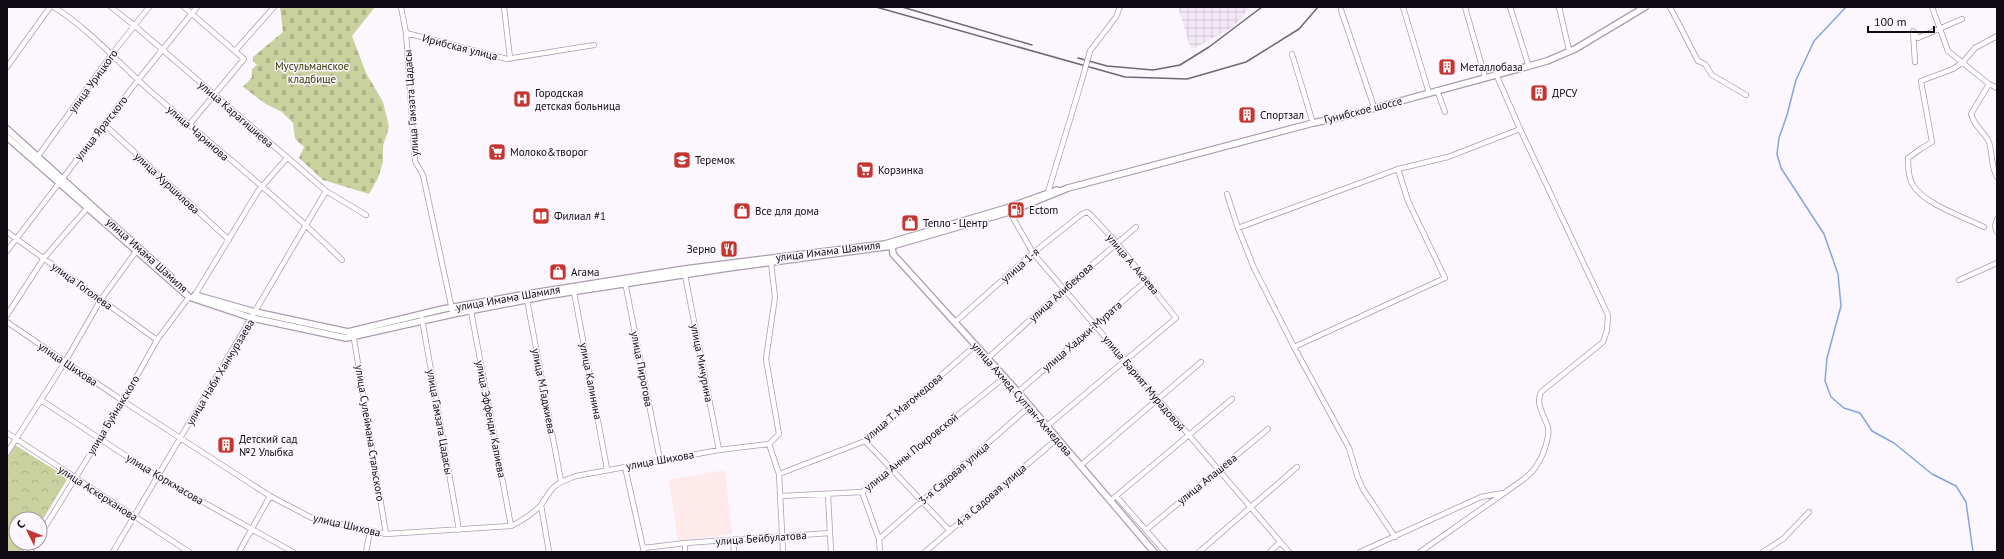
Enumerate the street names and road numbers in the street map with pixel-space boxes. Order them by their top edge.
street label: Ирибская улица [421,31,499,63]
street label: улица Урицкого [65,46,121,115]
street label: улица Гамзата Цадасы [400,49,422,157]
street label: улица Карагишиева [195,77,277,151]
street label: улица Ярагского [71,93,131,163]
street label: Гунибское шоссе [1322,93,1404,126]
street label: улица Чаринова [164,102,232,164]
street label: улица Хуршилова [131,149,203,217]
street label: улица Имама Шамиля [103,215,191,295]
street label: улица А. Акаева [1104,231,1162,297]
street label: улица Имама Шамиля [775,238,881,264]
street label: улица 1-я [998,245,1042,285]
street label: улица Гоголева [49,259,115,313]
street label: улица Алибекова [1026,259,1096,325]
street label: улица Имама Шамиля [455,282,561,314]
street label: улица Хаджи-Мурата [1039,298,1125,374]
street label: улица Наби Ханмурзаева [183,316,257,428]
street label: улица Мичурина [688,323,716,403]
street label: улица Пирогова [628,330,656,408]
street label: улица Барият Мурадовой [1100,332,1188,434]
street label: улица Шихова [36,339,100,389]
street label: улица Ахмед Султан-Ахмедова [969,339,1075,459]
street label: улица Калинина [577,341,605,421]
street label: улица М.Гаджиева [529,347,559,435]
street label: улица Эффенди Капиева [473,359,509,479]
street label: улица Сулеймана Стальского [352,364,388,502]
street label: улица Гамзата Цадасы [424,368,456,476]
street label: улица Т. Магомедова [861,370,945,444]
street label: улица Буйнакского [84,373,142,457]
street label: улица Анны Покровской [861,410,961,494]
street label: 3-я Садовая улица [916,439,992,507]
street label: улица Шихова [625,447,695,473]
street label: улица Коркмасова [124,450,206,508]
street label: улица Апашева [1174,451,1240,507]
street label: 4-я Садовая улица [953,461,1029,529]
street label: улица Аскерханова [56,462,140,524]
street label: улица Шихова [312,510,382,540]
street label: улица Бейбулатова [715,528,807,548]

